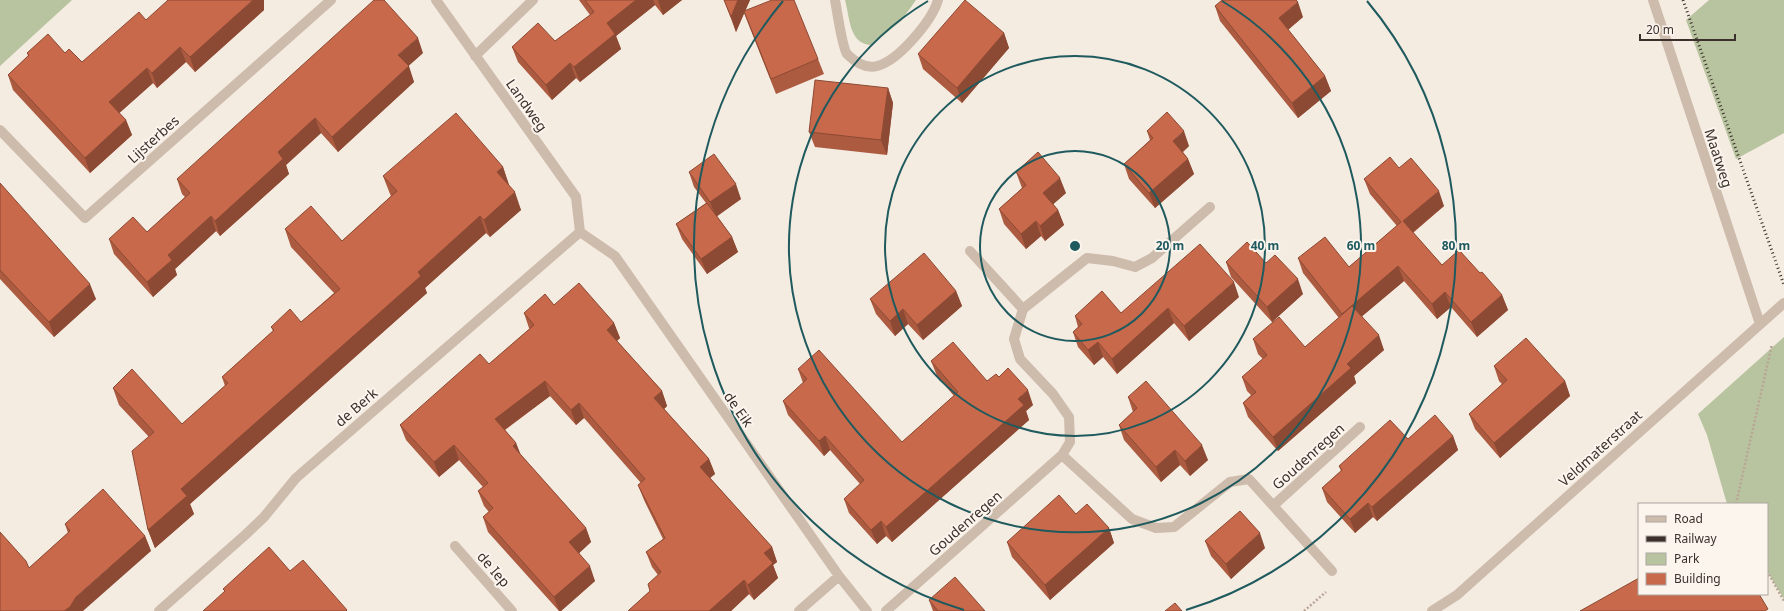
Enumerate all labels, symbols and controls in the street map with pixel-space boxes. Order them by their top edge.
scale bar [1640,16,1735,42]
text: 20 m [1646,21,1674,38]
street label: Landweg [502,75,552,135]
street label: Lijsterbes [123,111,183,167]
street label: Maatweg [1701,126,1737,190]
text: 20 m [1156,237,1184,254]
text: 40 m [1251,237,1279,254]
text: 60 m [1347,237,1375,254]
text: 80 m [1442,237,1470,254]
centre of rings [1068,239,1082,253]
street label: de Berk [331,383,382,431]
street label: de Eik [720,388,758,431]
street label: Veldmaterstraat [1554,405,1646,491]
street label: Goudenregen [1268,418,1348,494]
street label: Goudenregen [924,486,1006,560]
legend [1638,503,1768,595]
text: Road [1674,510,1703,527]
text: Railway [1674,530,1718,547]
street label: de Iep [473,547,515,591]
text: Park [1674,550,1700,567]
text: Building [1674,570,1721,587]

